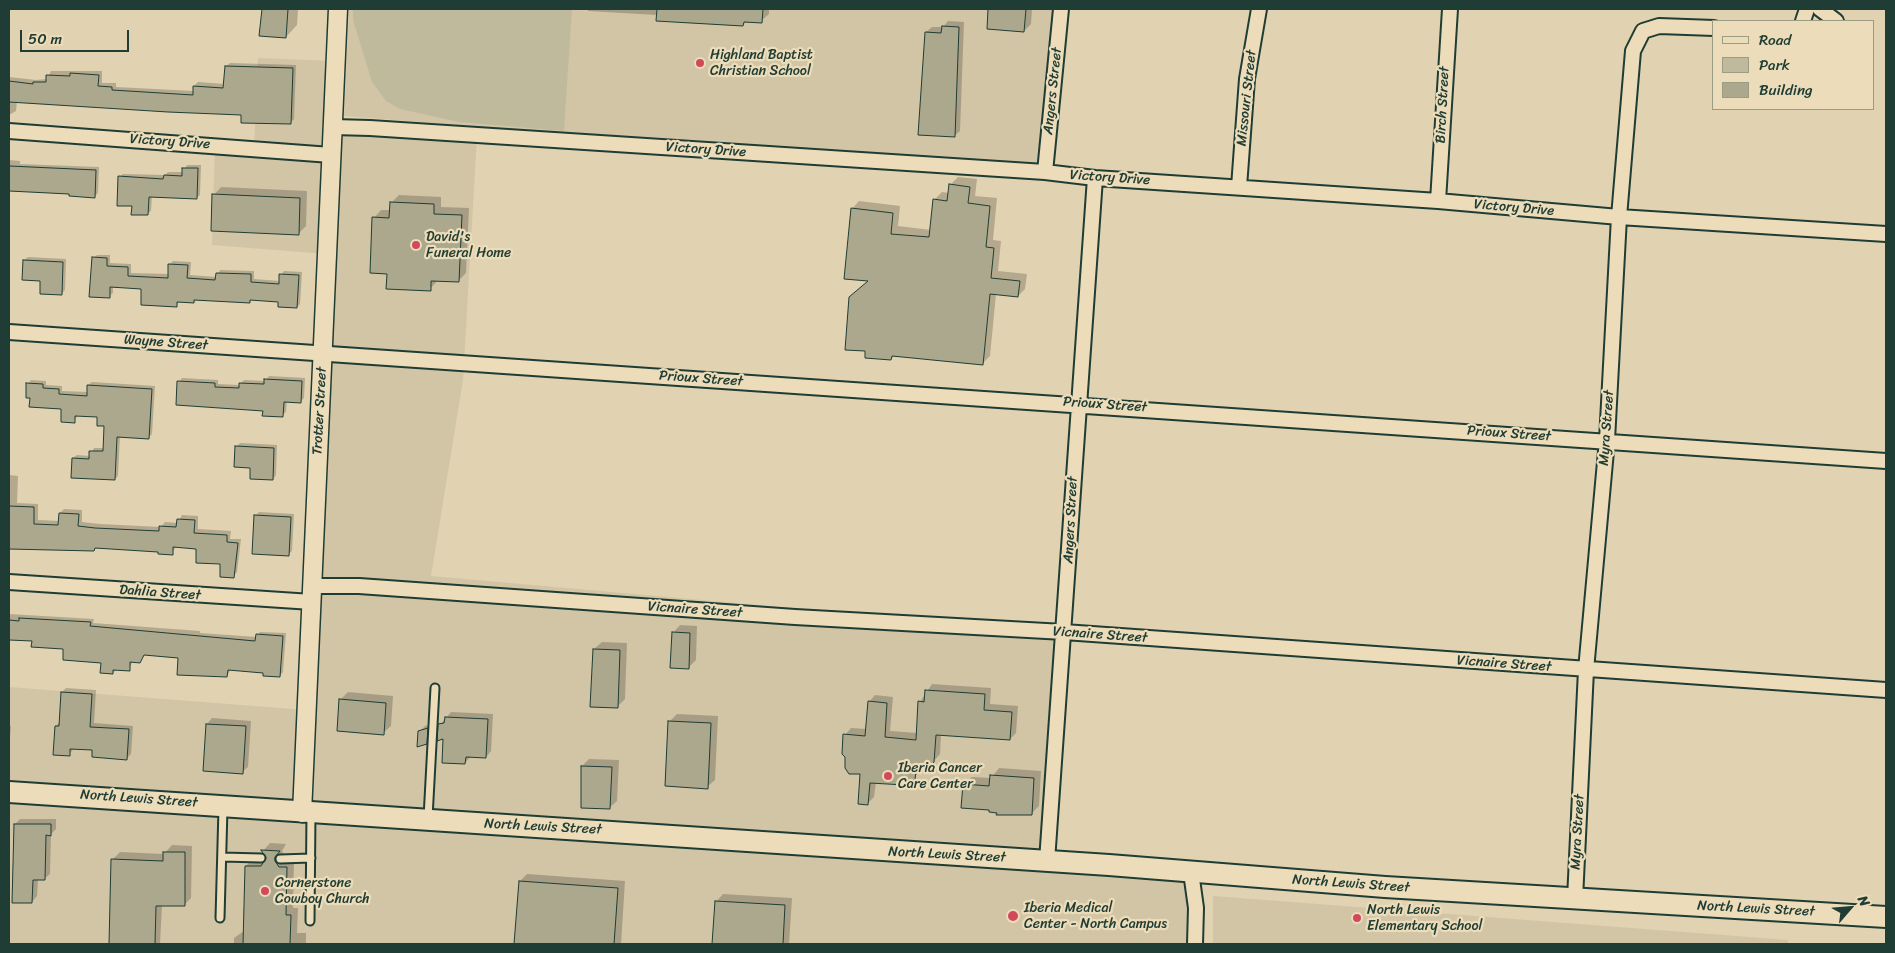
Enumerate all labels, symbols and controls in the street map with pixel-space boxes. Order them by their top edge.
scale bar [22,20,131,52]
legend [1712,20,1875,110]
text: 50 m [28,26,62,52]
text: Road [1759,27,1791,53]
place label: Highland Baptist Christian School [710,47,813,80]
street label: Angers Street [1040,47,1066,135]
street label: Missouri Street [1234,49,1260,147]
text: Park [1759,52,1790,78]
marker: Highland Baptist Christian School [694,57,706,69]
street label: Birch Street [1433,66,1453,144]
text: Building [1759,77,1813,103]
street label: Victory Drive [129,131,211,153]
street label: Victory Drive [665,139,747,161]
street label: Victory Drive [1069,167,1151,189]
street label: Victory Drive [1473,196,1555,220]
place label: David's Funeral Home [426,229,511,262]
marker: David's Funeral Home [410,239,422,251]
street label: Wayne Street [123,332,209,354]
street label: Trotter Street [309,367,331,455]
street label: Prioux Street [658,368,744,390]
street label: Myra Street [1596,390,1618,466]
street label: Prioux Street [1062,394,1148,416]
street label: Prioux Street [1466,423,1552,445]
street label: Angers Street [1060,476,1082,564]
street label: Dahlia Street [119,582,201,604]
street label: Vicnaire Street [647,598,743,622]
street label: Vicnaire Street [1052,623,1148,647]
street label: Vicnaire Street [1456,652,1552,676]
place label: Iberia Cancer Care Center [898,760,982,792]
marker: Iberia Cancer Care Center [882,770,894,782]
street label: North Lewis Street [80,787,198,811]
street label: Myra Street [1568,794,1588,870]
street label: North Lewis Street [484,816,602,838]
street label: North Lewis Street [888,844,1006,866]
street label: North Lewis Street [1292,872,1410,896]
place label: Cornerstone Cowboy Church [275,875,370,908]
north arrow [1825,883,1875,933]
marker: Cornerstone Cowboy Church [259,885,271,897]
text: N [1850,891,1877,911]
street label: North Lewis Street [1697,898,1815,920]
place label: Iberia Medical Center - North Campus [1024,900,1167,932]
place label: North Lewis Elementary School [1367,902,1483,934]
marker: Iberia Medical Center - North Campus [1006,909,1020,923]
marker: North Lewis Elementary School [1351,912,1363,924]

